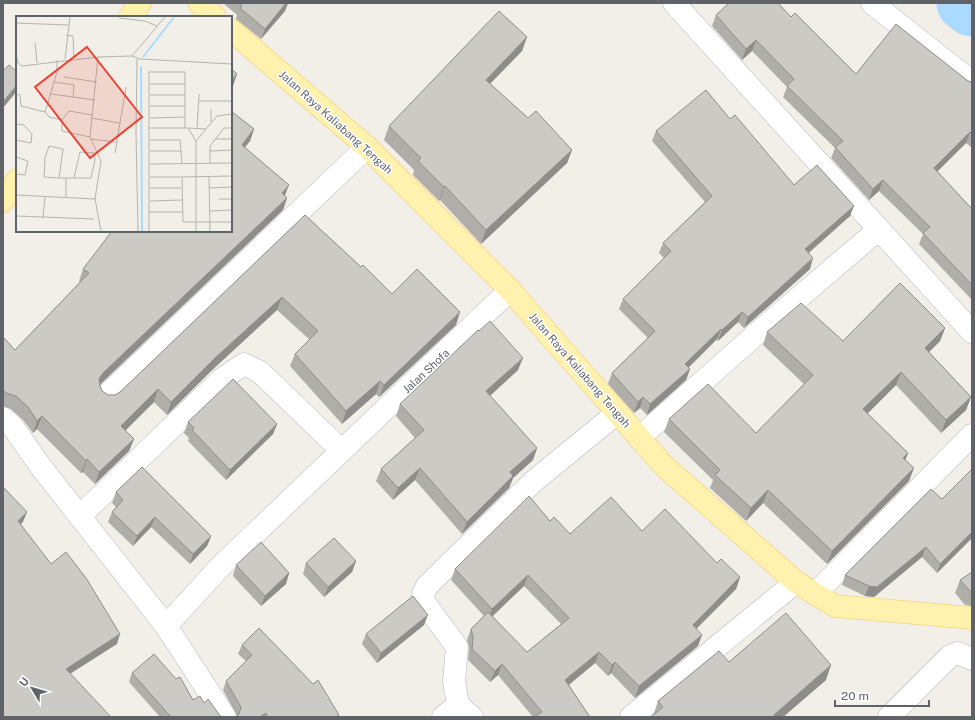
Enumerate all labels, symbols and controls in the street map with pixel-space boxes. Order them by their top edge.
inset map [16,16,232,232]
street label: Jalan Raya Kaliabang Tengah [277,68,395,176]
street label: Jalan Raya Kaliabang Tengah [527,310,633,430]
street label: Jalan Shofa [400,347,452,395]
north arrow [12,668,52,708]
text: U [17,675,31,689]
scale bar [835,682,929,708]
text: 20 m [841,689,869,703]

